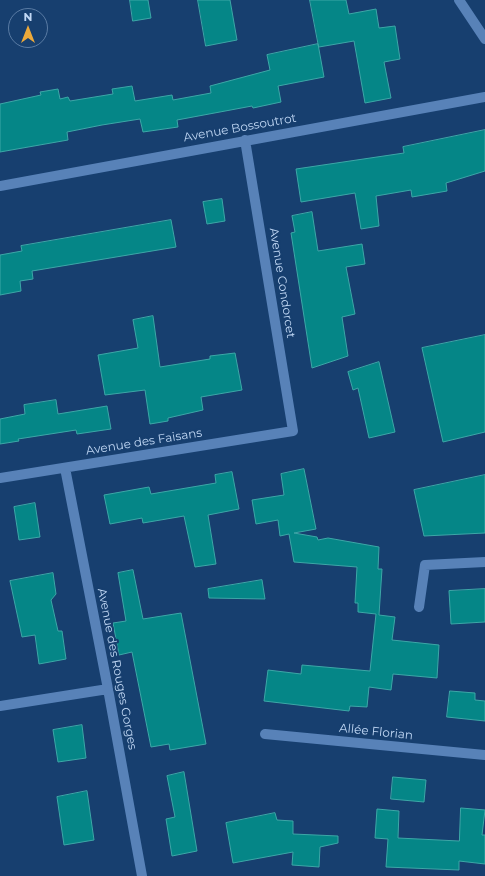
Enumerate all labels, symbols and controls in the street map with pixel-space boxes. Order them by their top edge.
north arrow [8,8,48,48]
text: N [24,10,32,24]
street label: Avenue Bossoutrot [183,111,297,145]
street label: Avenue Condorcet [266,227,298,339]
street label: Avenue des Faisans [85,426,203,458]
street label: Avenue des Rouges Gorges [94,587,140,751]
street label: Allée Florian [338,721,414,743]

